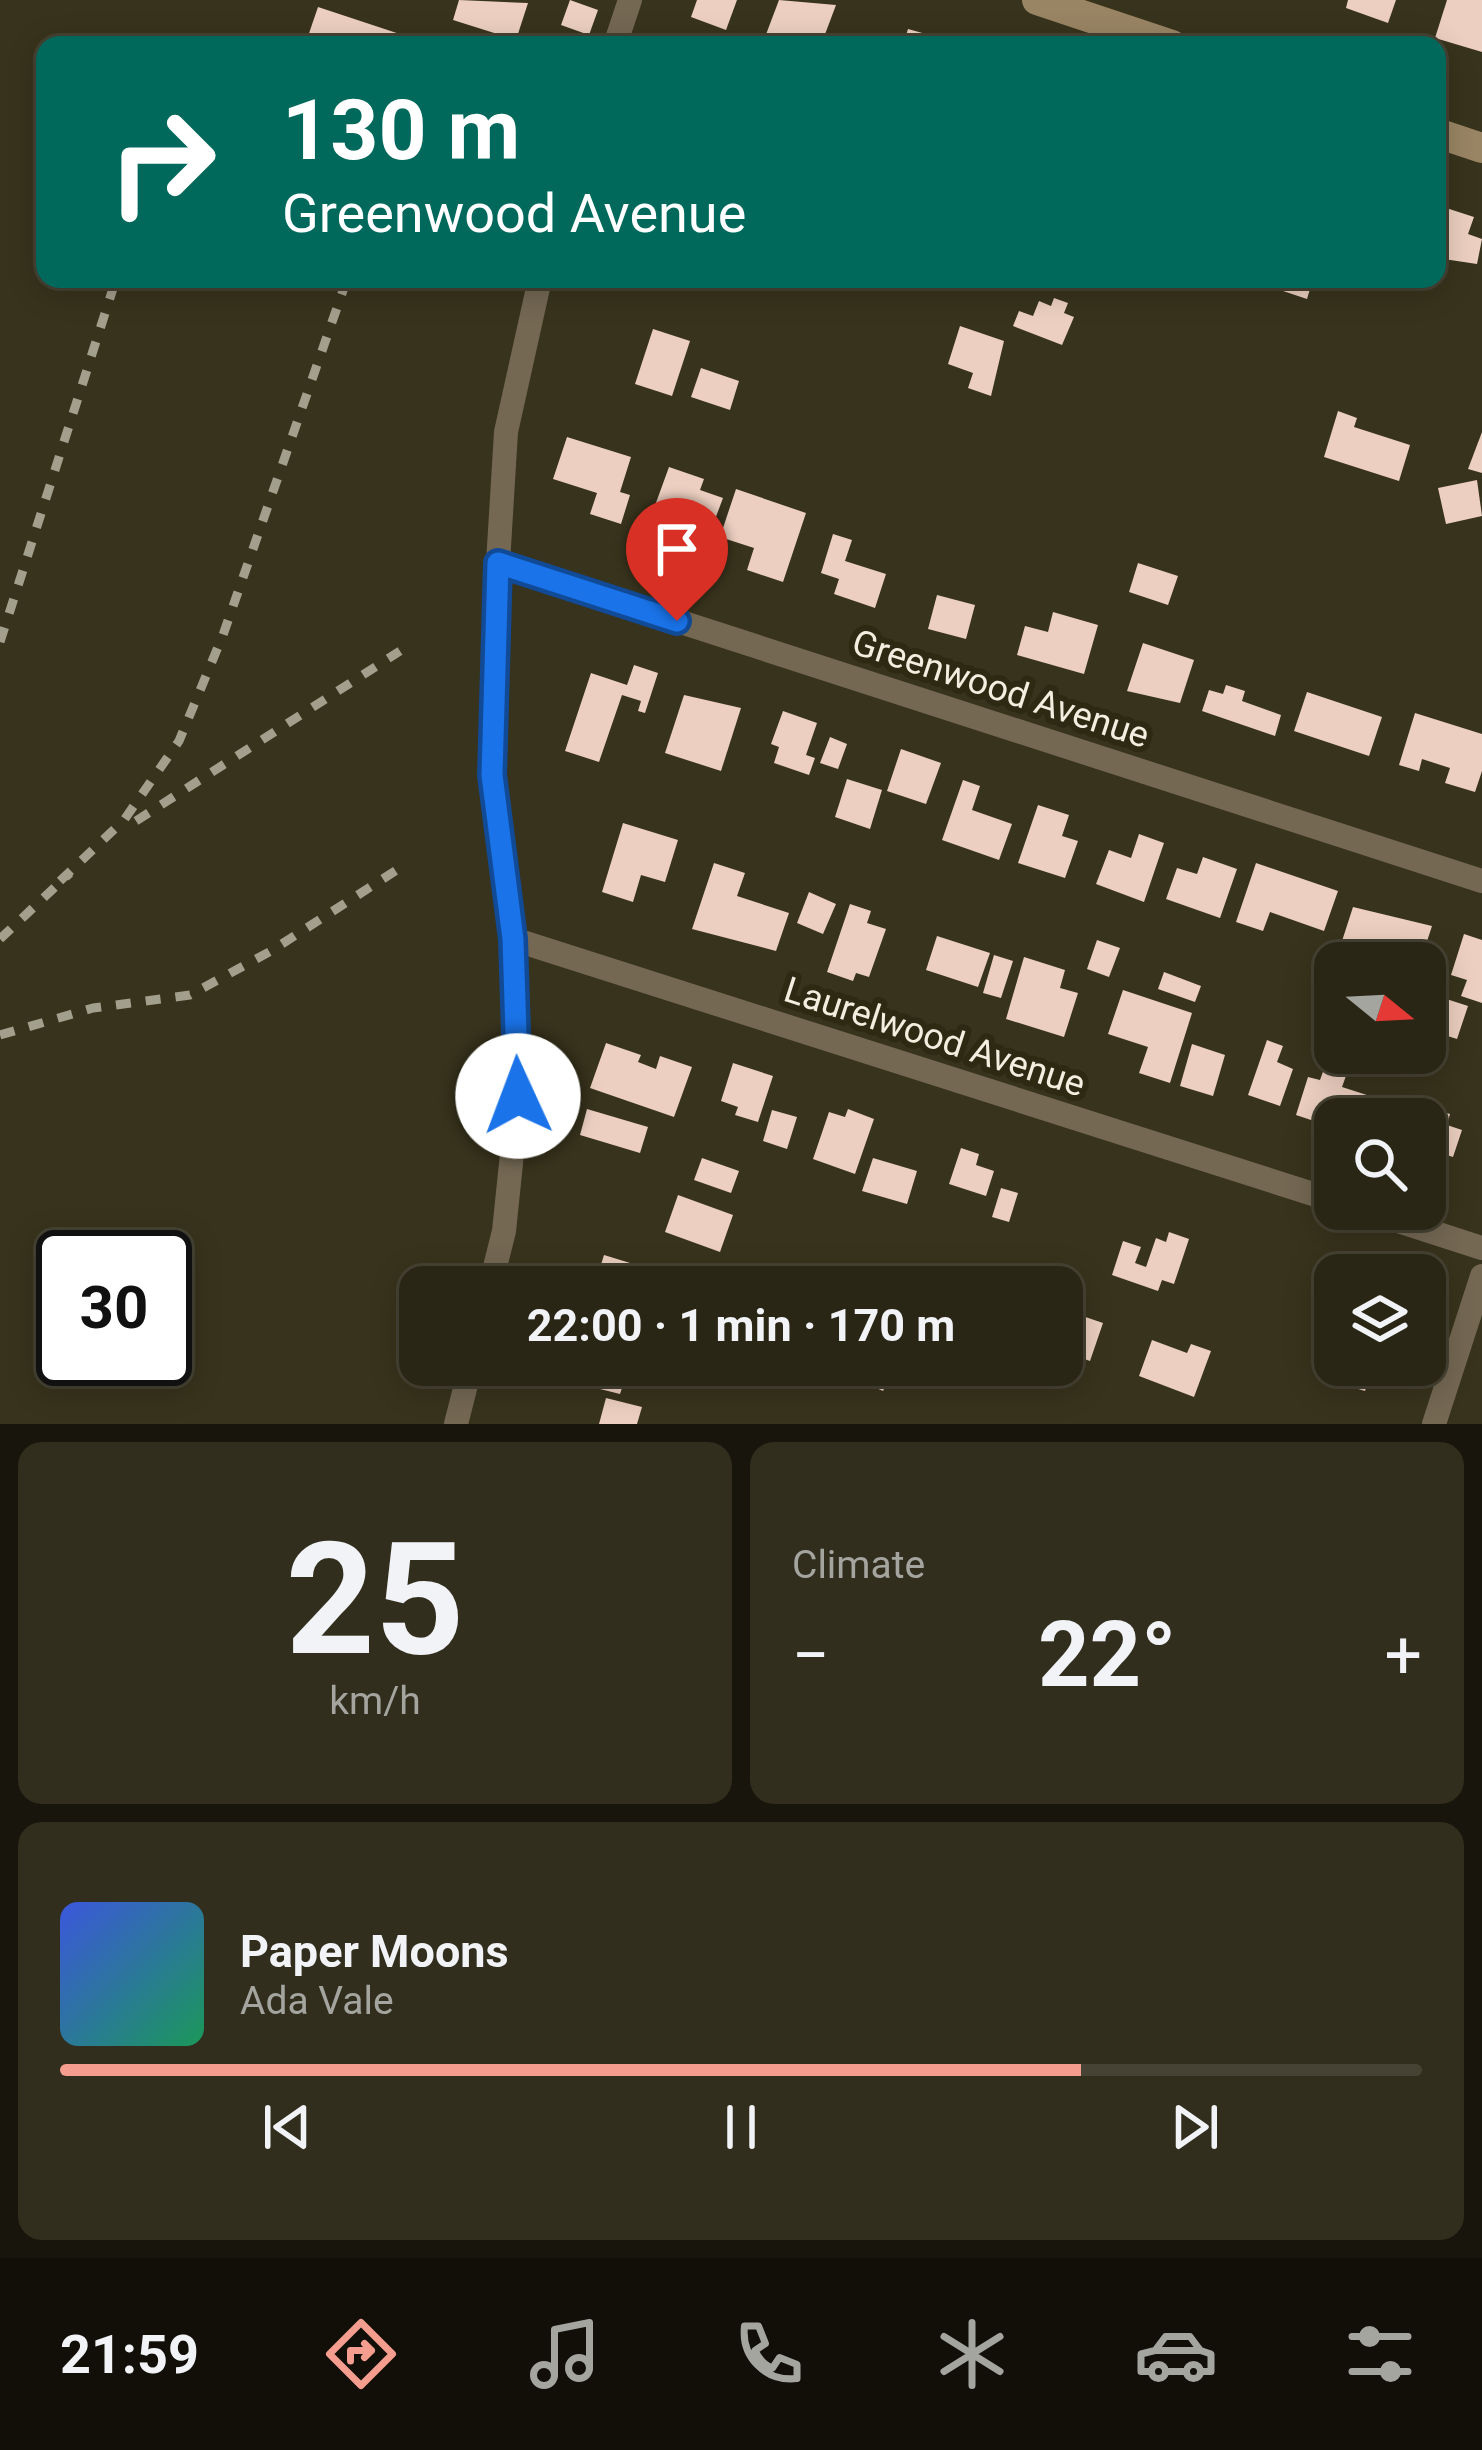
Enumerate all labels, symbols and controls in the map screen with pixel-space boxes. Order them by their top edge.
text: 130 m [282,81,520,180]
icon: right [84,84,240,240]
text: Greenwood Avenue [282,182,746,245]
pin [626,498,728,621]
icon: arrive [644,516,710,582]
street label: Greenwood Avenue [847,621,1154,757]
north arrow [1314,942,1446,1074]
map controls [1314,942,1446,1386]
street label: Laurelwood Avenue [779,969,1090,1105]
position arrow [455,1033,581,1159]
button: search [1314,1098,1446,1230]
speed limit sign: 30 [36,1230,192,1386]
button: layers [1314,1254,1446,1386]
text: 22:00 · 1 min · 170 m [527,1299,955,1352]
text: 25 [285,1508,465,1691]
text: Climate [792,1542,925,1588]
text: 22° [1038,1603,1176,1708]
text: − [792,1617,830,1694]
text: + [1385,1617,1422,1694]
text: km/h [329,1678,421,1724]
text: Paper Moons [240,1925,509,1978]
text: Ada Vale [240,1978,394,2024]
icon: previous [254,2094,320,2160]
icon: pause [708,2094,774,2160]
icon: next [1162,2094,1228,2160]
icon: directions [319,2312,403,2396]
icon: music [523,2312,607,2396]
icon: phone [727,2312,811,2396]
icon: climate [930,2312,1014,2396]
icon: car [1134,2312,1218,2396]
icon: filters [1338,2312,1422,2396]
text: 21:59 [60,2323,199,2386]

